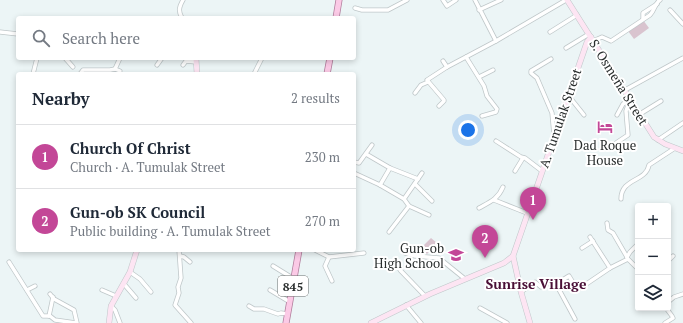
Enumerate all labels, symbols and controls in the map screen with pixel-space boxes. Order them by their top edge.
search box [16,16,356,60]
icon: search [30,27,52,49]
text: Search here [62,28,140,48]
street label: S. Osmeña Street [585,36,653,129]
street label: A. Tumulak Street [535,66,585,170]
text: Nearby [32,87,90,110]
text: 2 results [291,89,340,107]
hotel icon: Dad Roque House [596,118,614,136]
your location [458,120,478,140]
place label: Dad Roque House [574,136,636,169]
text: Church Of Christ [70,138,191,158]
text: 1 [41,148,49,166]
text: 230 m [305,148,340,166]
text: Church · A. Tumulak Street [70,158,225,176]
pin: 1 [520,187,546,220]
text: Gun-ob SK Council [70,202,205,222]
map controls [635,203,671,311]
button: + [635,203,671,239]
text: 2 [41,212,49,230]
text: 270 m [305,212,340,230]
text: Public building · A. Tumulak Street [70,222,271,240]
pin: 2 [472,225,498,258]
place label: Gun-ob High School [374,239,444,272]
button: − [635,239,671,275]
school or university icon: Gun-ob High School [447,246,465,264]
district label: Sunrise Village [485,274,587,293]
button: layers [635,275,671,311]
road number: 845 [278,276,308,296]

